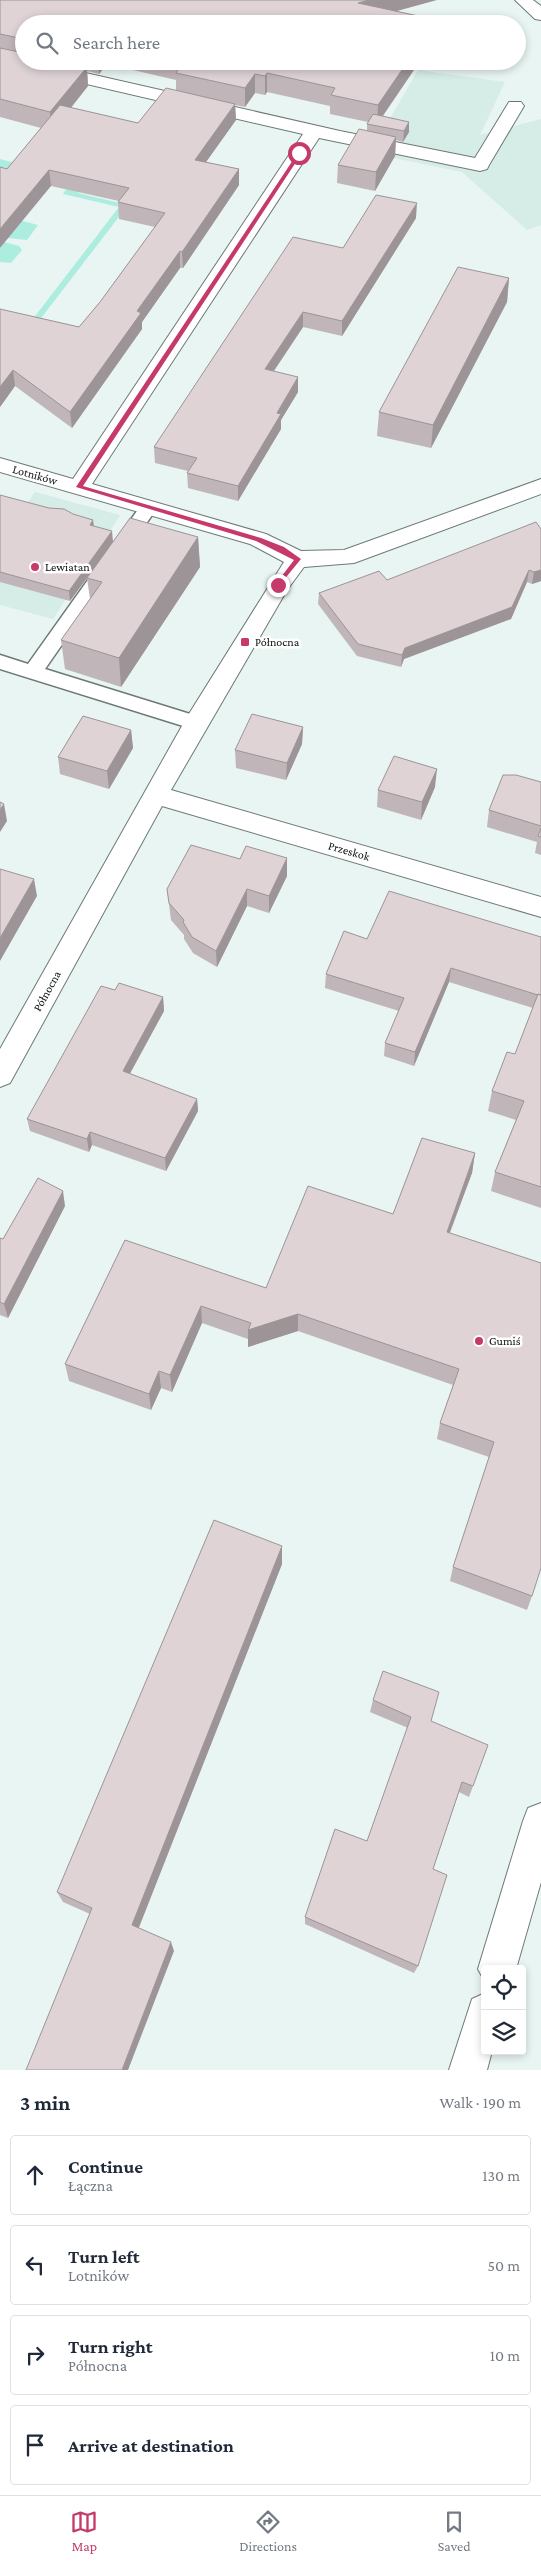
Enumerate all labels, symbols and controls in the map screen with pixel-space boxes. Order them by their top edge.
search box [15,15,526,70]
icon: search [33,29,61,57]
text: Search here [73,32,160,53]
route start [288,142,311,165]
street label: Lotników [11,462,59,488]
place label: Lewiatan [45,560,90,574]
marker: Lewiatan [29,561,41,573]
route end [267,574,290,597]
place label: Północna [255,635,300,649]
marker: Północna [239,636,251,648]
street label: Przeskok [327,838,372,864]
street label: Północna [30,968,64,1014]
place label: Gumiś [489,1334,521,1348]
marker: Gumiś [473,1335,485,1347]
map controls [481,1965,526,2055]
button: locate [481,1965,526,2010]
button: layers [481,2010,526,2055]
text: 3 min [20,2091,70,2115]
text: Walk · 190 m [440,2094,521,2111]
text: Continue [68,2156,143,2177]
icon: ahead [21,2161,49,2189]
text: 130 m [482,2167,520,2184]
text: Łączna [68,2177,113,2194]
text: Turn left [68,2246,140,2267]
icon: left [21,2251,49,2279]
text: 50 m [488,2257,520,2274]
text: Lotników [68,2267,129,2284]
text: Turn right [68,2336,153,2357]
icon: right [21,2341,49,2369]
text: 10 m [490,2347,520,2364]
text: Północna [68,2357,127,2374]
icon: arrive [21,2431,49,2459]
text: Arrive at destination [68,2435,234,2456]
tab: Map [70,2508,98,2554]
tab: Directions [239,2508,297,2554]
tab: Saved [438,2508,471,2554]

